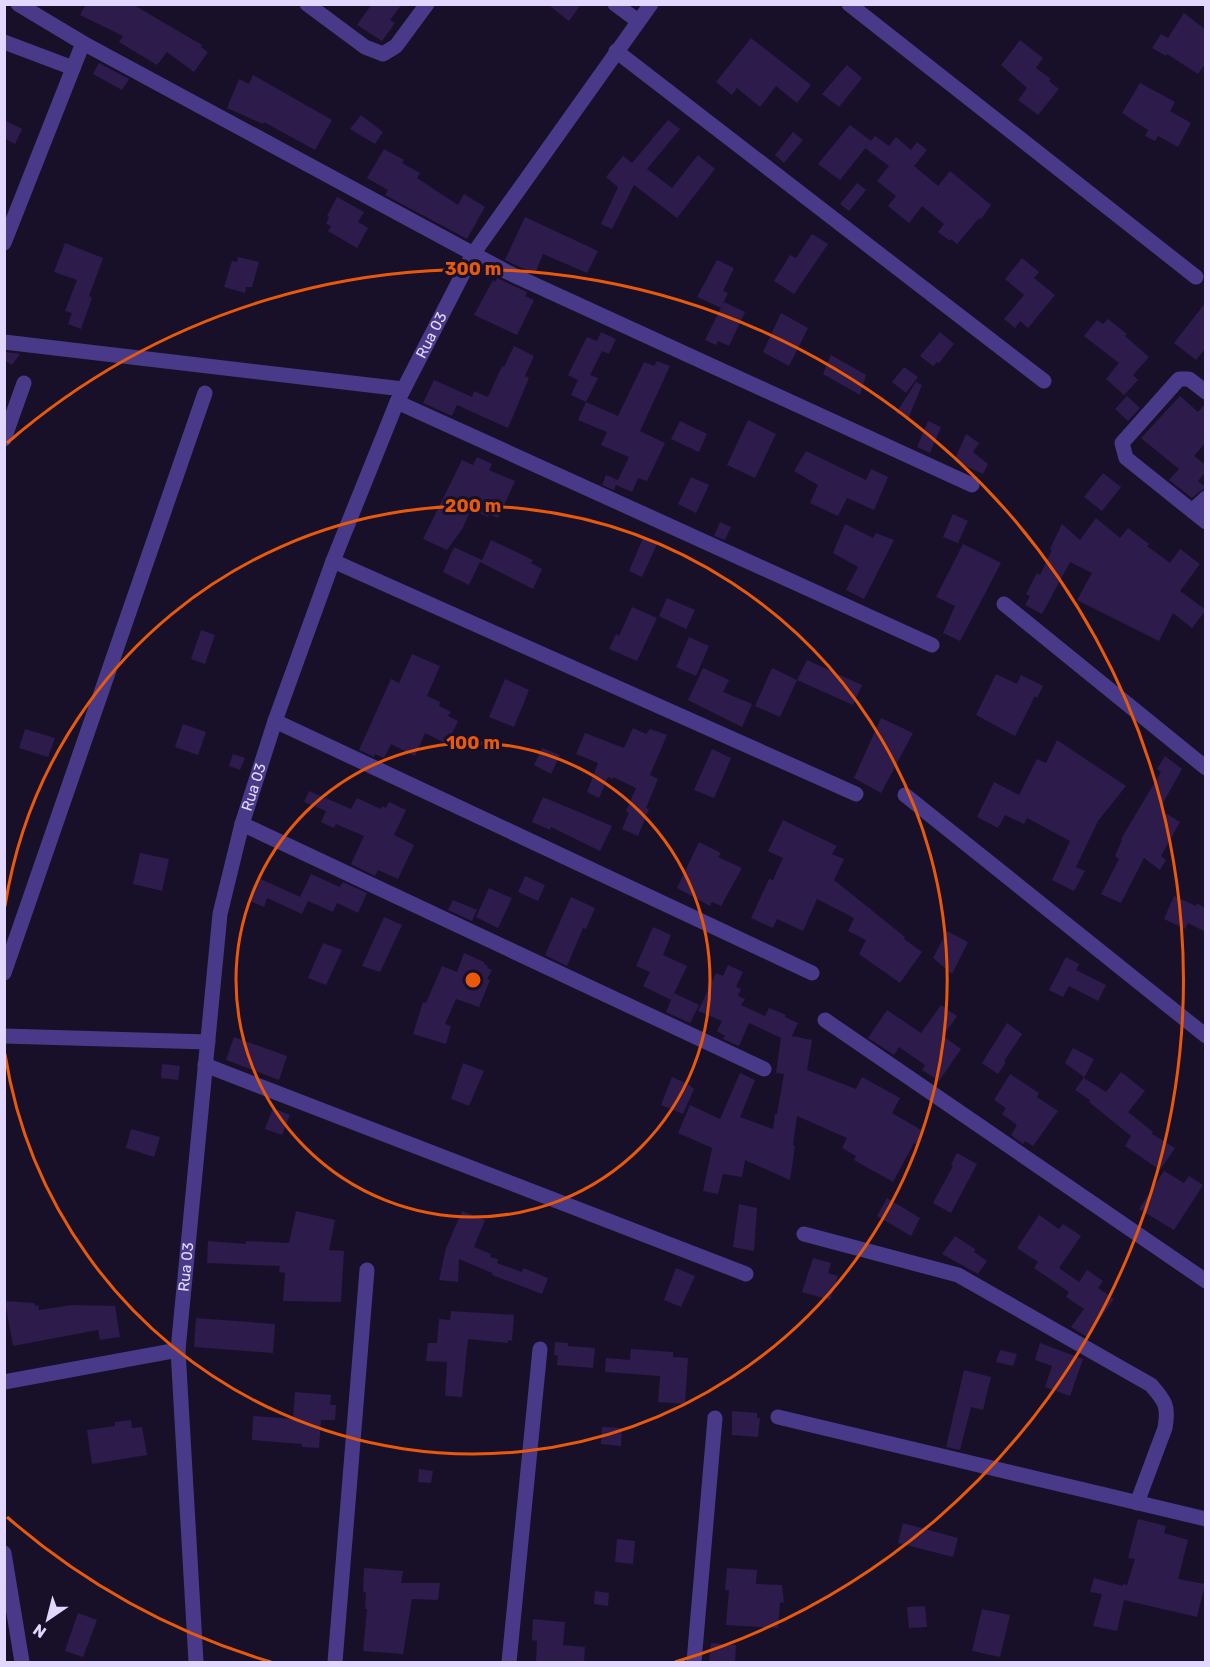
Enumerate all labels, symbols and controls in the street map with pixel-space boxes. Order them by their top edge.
text: 300 m [445,258,501,280]
street label: Rua 03 [412,309,451,361]
text: 200 m [445,495,501,517]
text: 100 m [446,732,500,754]
street label: Rua 03 [238,761,270,813]
centre of rings [463,970,483,990]
street label: Rua 03 [175,1241,197,1292]
north arrow [18,1589,78,1649]
text: N [30,1620,50,1642]

